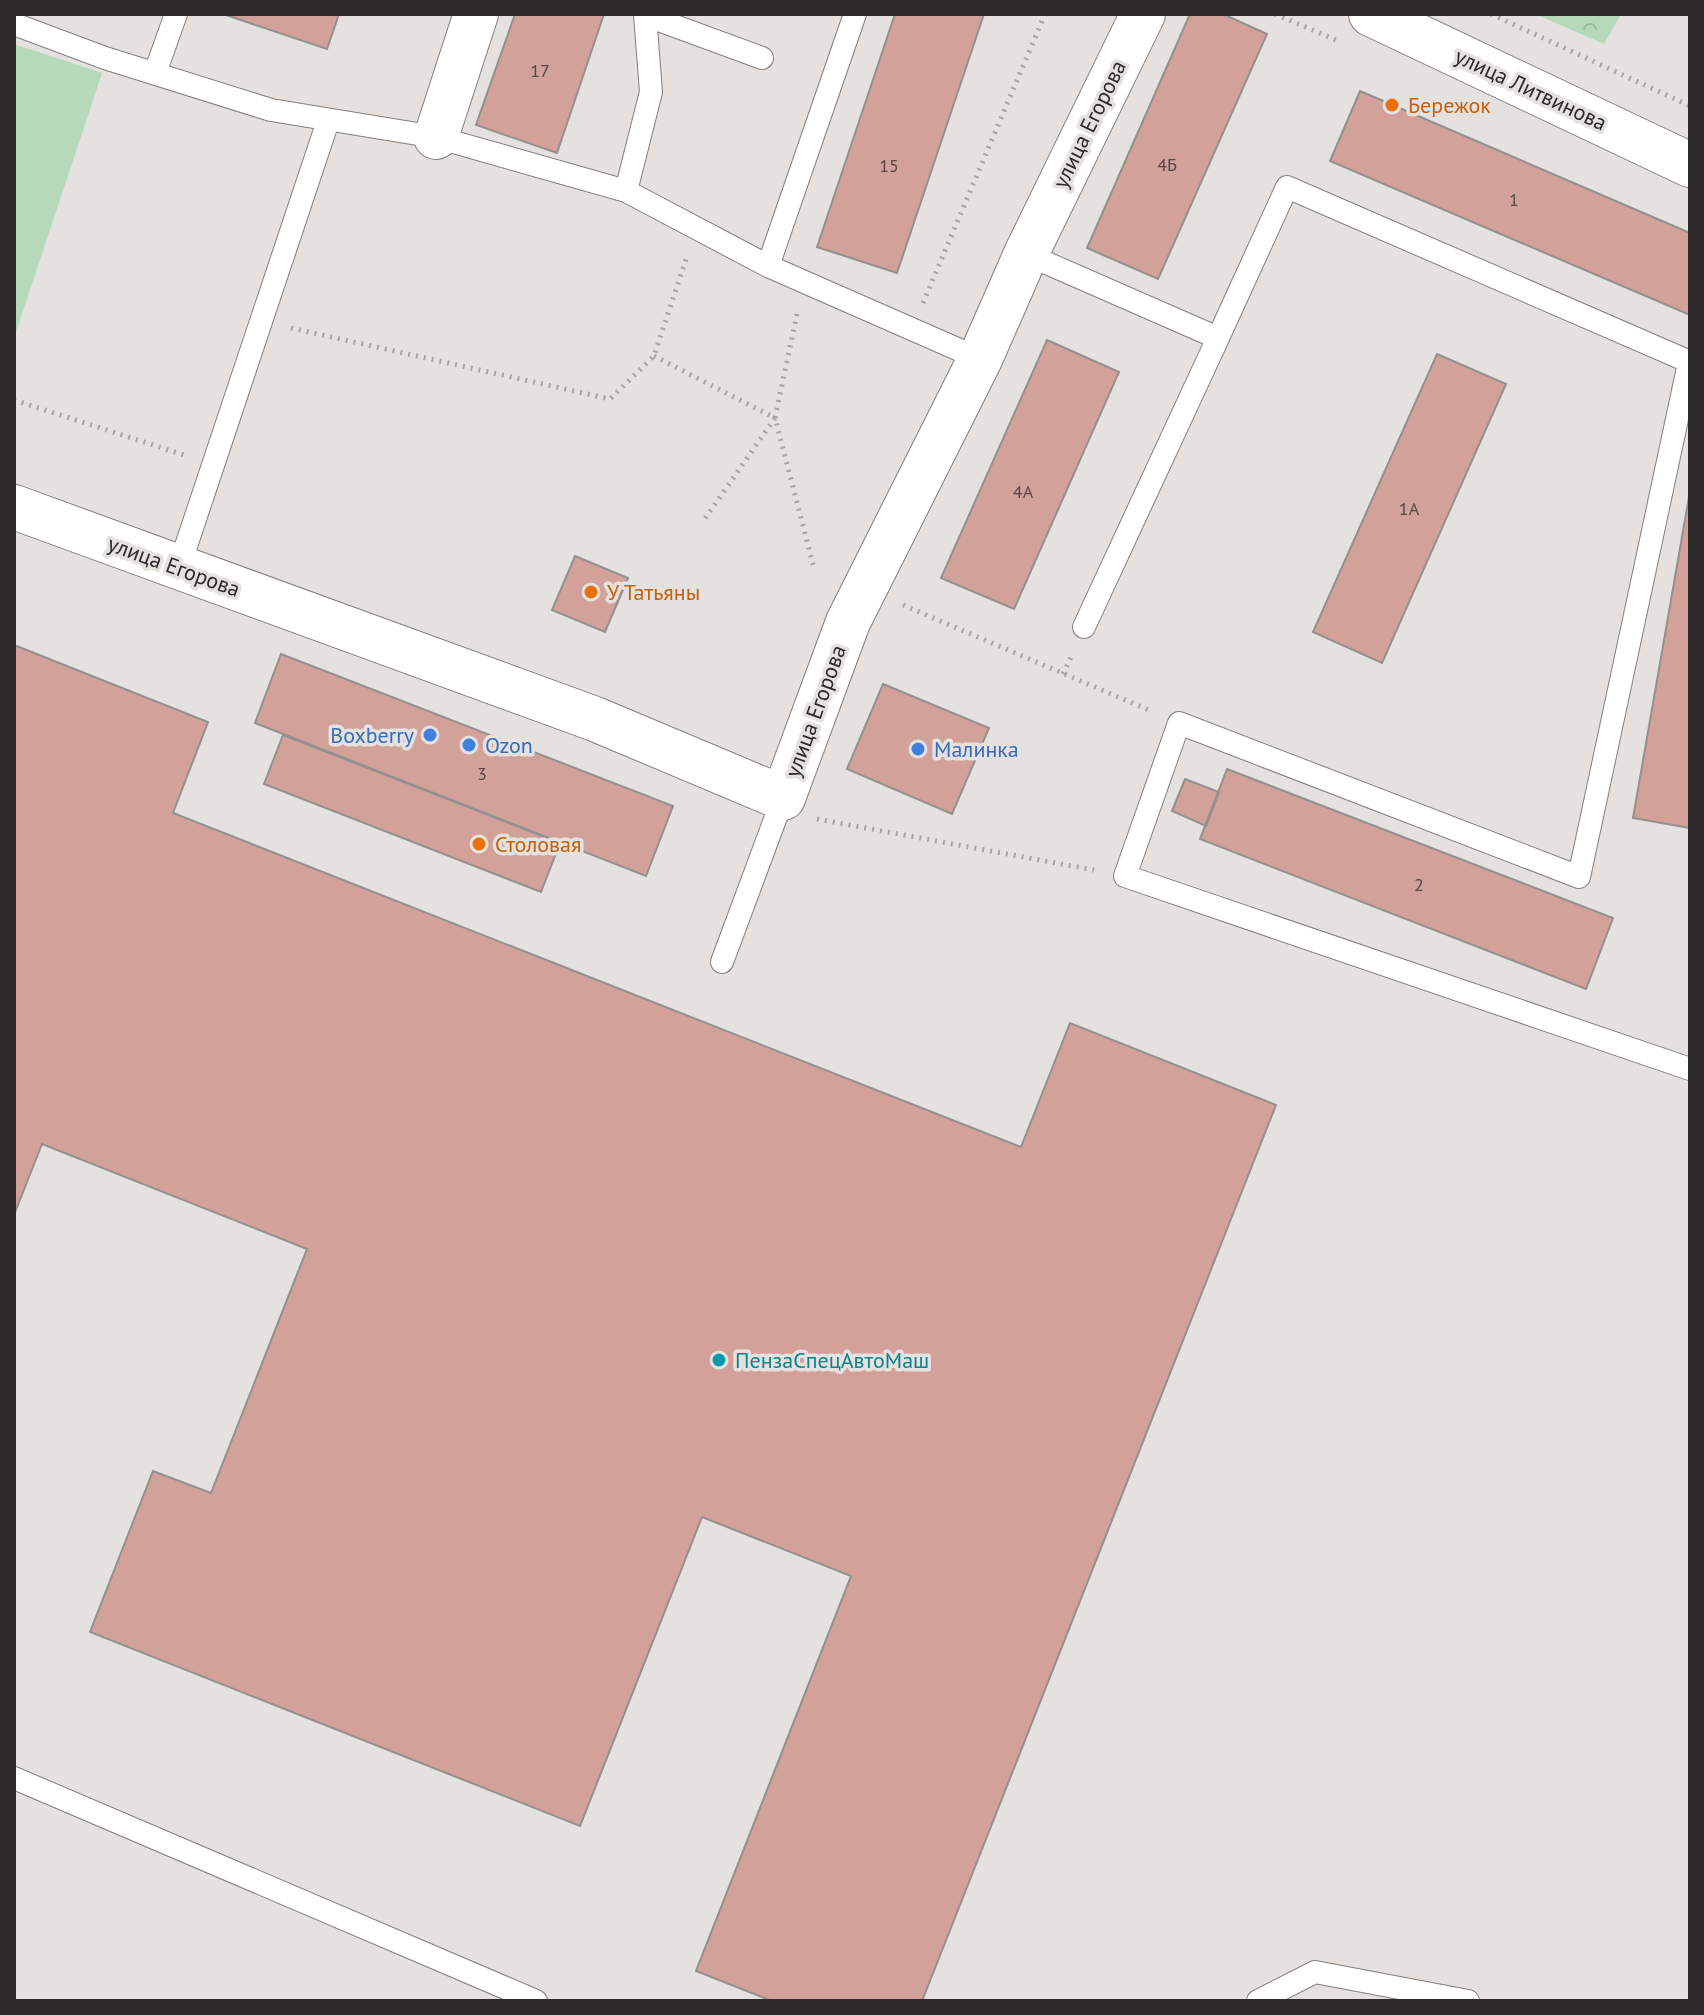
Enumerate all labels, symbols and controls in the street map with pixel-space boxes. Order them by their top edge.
street label: улица Литвинова [1450,42,1612,136]
street label: улица Егорова [1046,55,1132,193]
house number: 17 [530,59,550,82]
place label: Бережок [1408,91,1491,119]
marker: Бережок [1383,96,1401,114]
house number: 4Б [1157,153,1177,176]
house number: 15 [879,154,899,177]
house number: 1 [1509,188,1519,211]
house number: 4А [1013,480,1034,503]
house number: 1А [1399,497,1420,520]
street label: улица Егорова [104,529,244,603]
place label: У Татьяны [607,578,700,606]
marker: У Татьяны [582,583,600,601]
street label: улица Егорова [778,641,852,781]
place label: Boxberry [330,721,415,749]
marker: Boxberry [421,726,439,744]
place label: Ozon [485,731,533,759]
place label: Малинка [934,735,1019,763]
marker: Ozon [460,736,478,754]
marker: Малинка [909,740,927,758]
house number: 3 [477,762,487,785]
place label: Столовая [495,830,581,858]
marker: Столовая [470,835,488,853]
house number: 2 [1414,873,1424,896]
place label: ПензаСпецАвтоМаш [735,1346,929,1374]
marker: ПензаСпецАвтоМаш [710,1351,728,1369]

